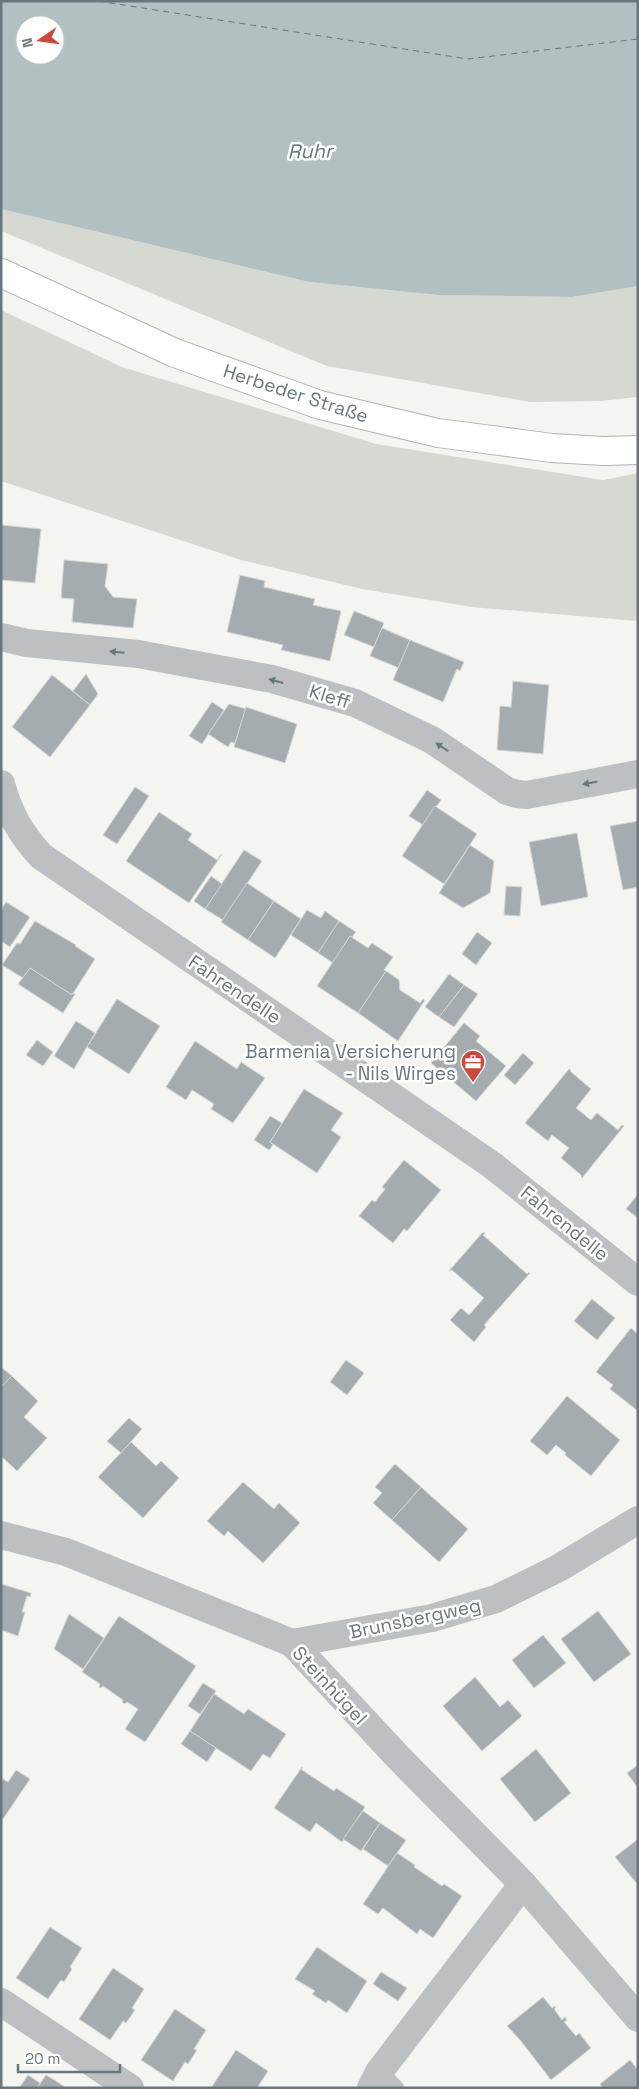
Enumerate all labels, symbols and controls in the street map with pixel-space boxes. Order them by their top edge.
north arrow [15,15,65,65]
text: N [18,36,37,50]
water label: Ruhr [287,138,335,164]
street label: Herbeder Straße [220,358,372,429]
one-way arrow [108,647,124,655]
one-way arrow [269,677,284,685]
street label: Kleff [306,678,353,715]
one-way arrow [436,742,449,752]
one-way arrow [581,779,597,787]
street label: Fahrendelle [184,949,286,1030]
place label: Barmenia Versicherung - Nils Wirges [245,1039,456,1086]
office icon: Barmenia Versicherung - Nils Wirges [460,1049,486,1083]
street label: Fahrendelle [515,1180,614,1267]
street label: Brunsbergweg [347,1592,483,1645]
street label: Steinhügel [287,1641,372,1730]
scale bar [18,2042,120,2074]
text: 20 m [25,2049,60,2068]

